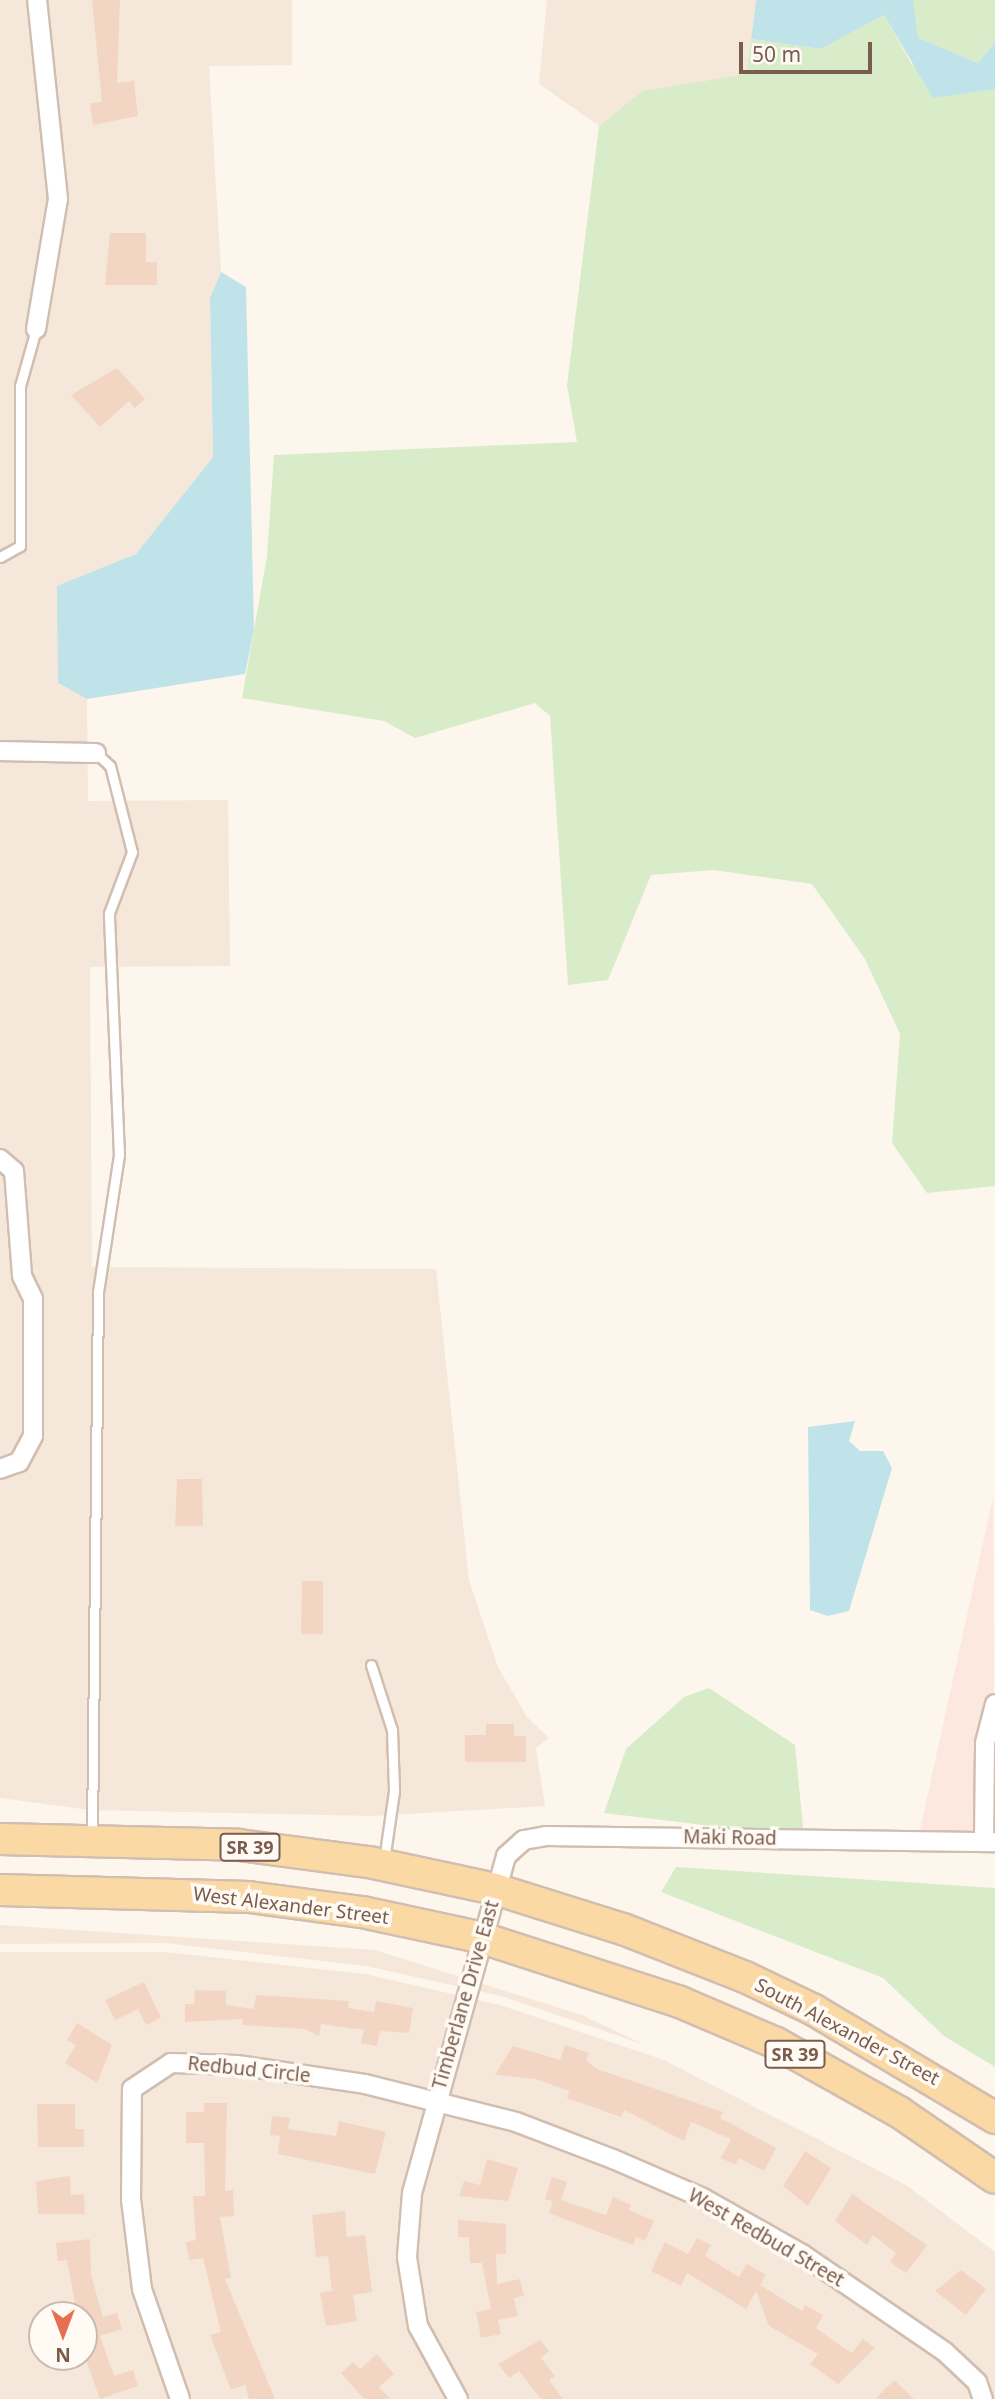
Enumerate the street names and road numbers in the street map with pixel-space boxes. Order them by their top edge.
street label: Maki Road [683,1826,777,1850]
road number: SR 39 [218,1832,282,1861]
street label: West Alexander Street [192,1883,390,1929]
street label: Timberlane Drive East [428,1898,504,2092]
street label: South Alexander Street [751,1974,943,2090]
road number: SR 39 [764,2040,826,2068]
street label: Redbud Circle [186,2052,312,2088]
street label: West Redbud Street [684,2184,848,2292]

